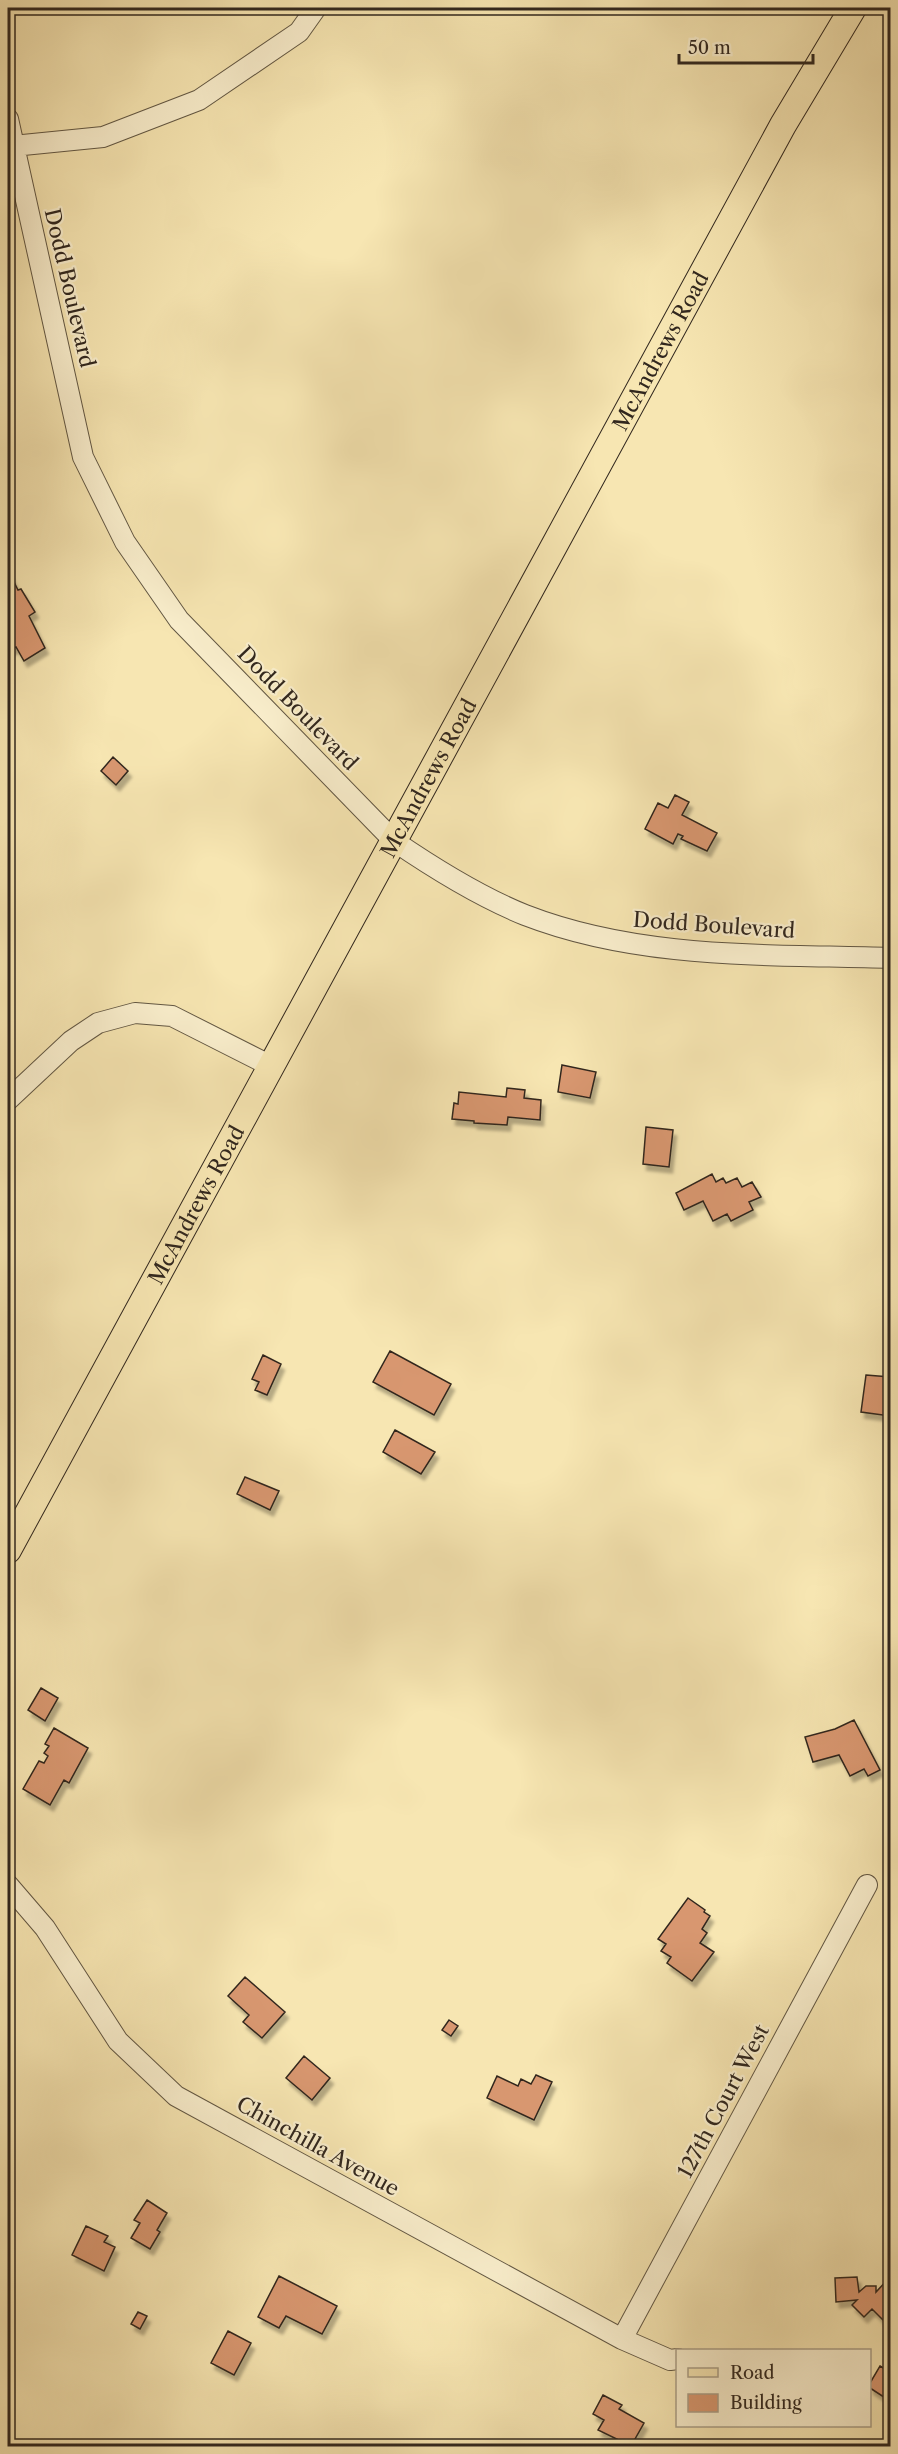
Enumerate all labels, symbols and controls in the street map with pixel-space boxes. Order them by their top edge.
scale bar [679,27,812,65]
text: 50 m [688,37,731,59]
street label: Dodd Boulevard [40,206,100,370]
street label: McAndrews Road [607,267,714,435]
street label: Dodd Boulevard [233,641,364,775]
street label: McAndrews Road [375,694,481,862]
street label: Dodd Boulevard [632,907,796,943]
street label: McAndrews Road [143,1121,249,1288]
street label: 127th Court West [672,2020,774,2182]
street label: Chinchilla Avenue [232,2091,404,2201]
legend [676,2349,871,2427]
text: Road [730,2362,775,2384]
text: Building [730,2392,802,2414]

